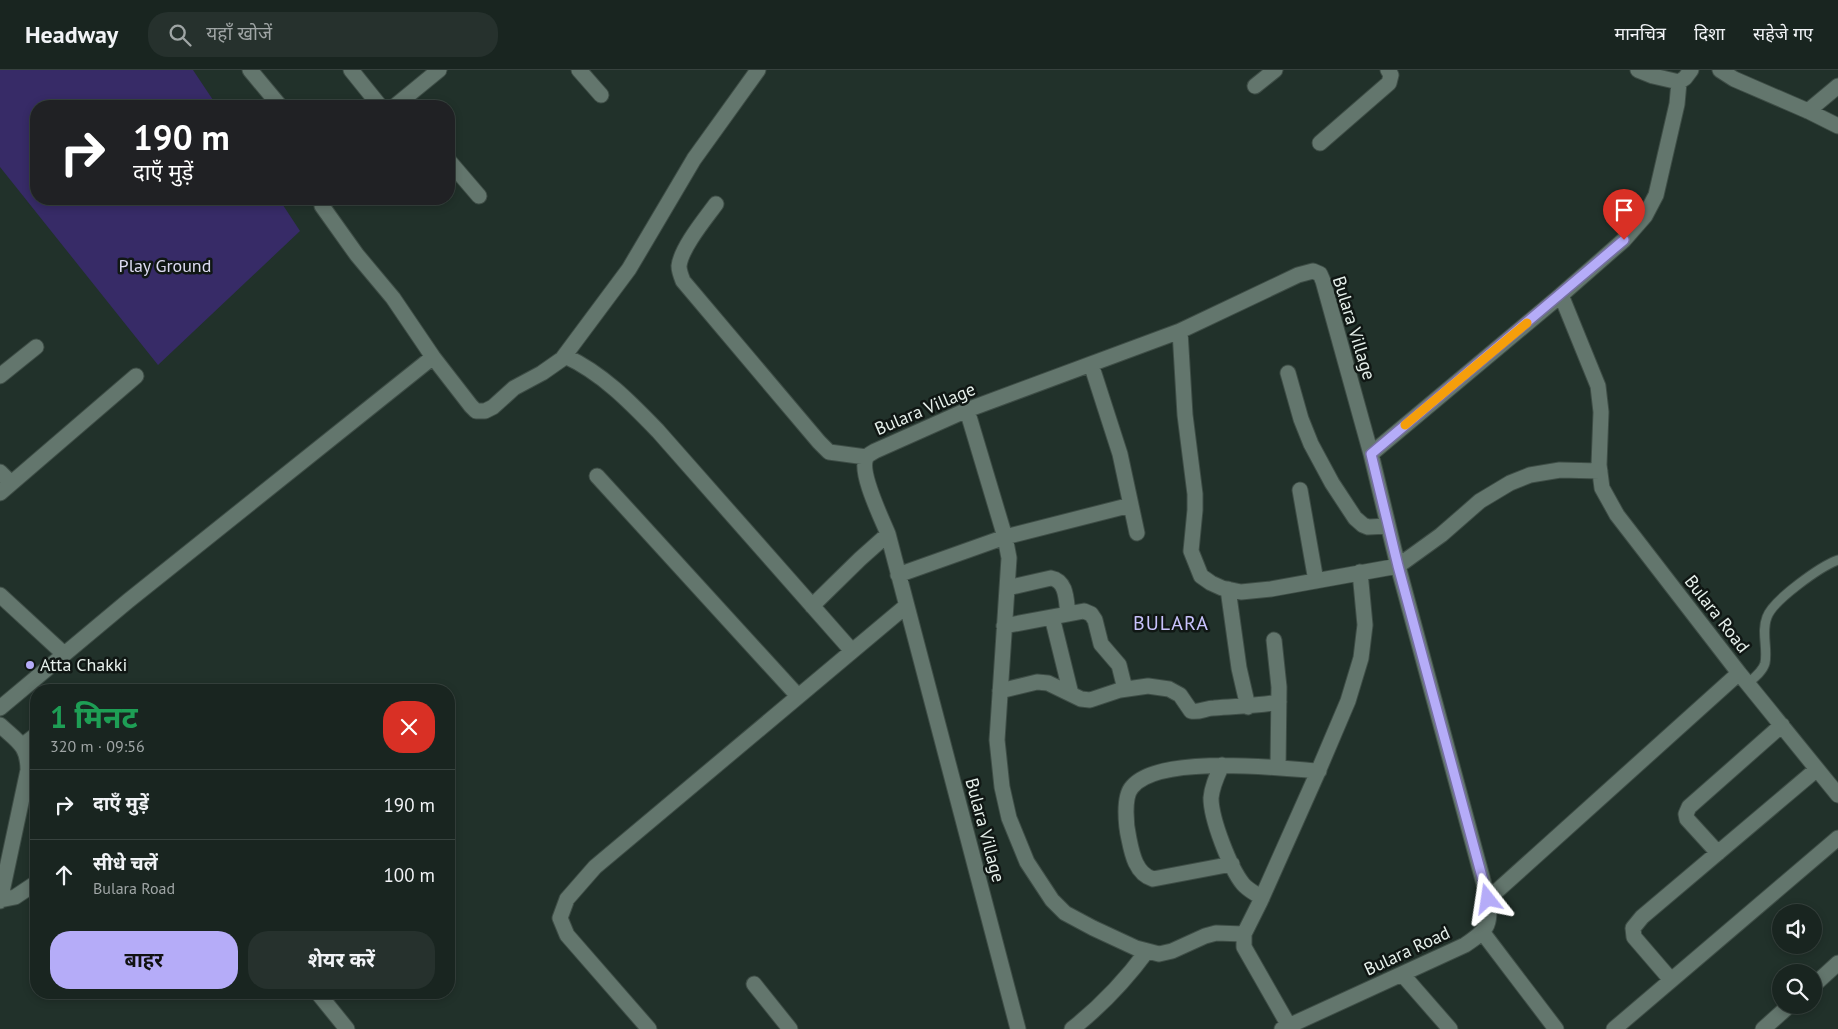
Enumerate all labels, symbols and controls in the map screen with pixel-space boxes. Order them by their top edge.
search box [148,12,498,57]
text: Headway [25,19,118,50]
icon: search [166,21,194,49]
text: यहाँ खोजें [206,21,272,45]
text: मानचित्र [1614,22,1666,45]
text: दिशा [1694,22,1725,45]
text: सहेजे गए [1753,22,1813,45]
text: 190 m [133,114,230,160]
icon: right [50,120,115,185]
text: दाएँ मुड़ें [133,158,193,186]
pin [1603,189,1645,240]
icon: arrive [1610,196,1638,224]
park label: Play Ground [119,254,211,277]
street label: Bulara Village [1328,273,1381,382]
street label: Bulara Village [871,377,979,440]
street label: Bulara Road [1680,570,1755,657]
district label: BULARA [1133,610,1209,636]
place label: Atta Chakki [40,653,127,676]
marker: Atta Chakki [24,659,36,671]
text: 1 मिनट [50,697,138,736]
button: close [383,701,435,753]
text: 320 m · 09:56 [50,736,145,756]
street label: Bulara Village [961,775,1010,885]
icon: right [50,791,78,819]
text: दाएँ मुड़ें [93,791,149,815]
text: 190 m [383,793,435,817]
text: सीधे चलें [93,851,158,875]
icon: ahead [50,861,78,889]
text: 100 m [383,863,435,887]
position arrow [1461,872,1513,924]
text: Bulara Road [93,878,175,898]
map controls [1772,904,1822,1014]
button: sound [1772,904,1822,954]
street label: Bulara Road [1360,921,1454,980]
button: बाहर [50,931,238,989]
button: शेयर करें [248,931,435,989]
button: search [1772,964,1822,1014]

